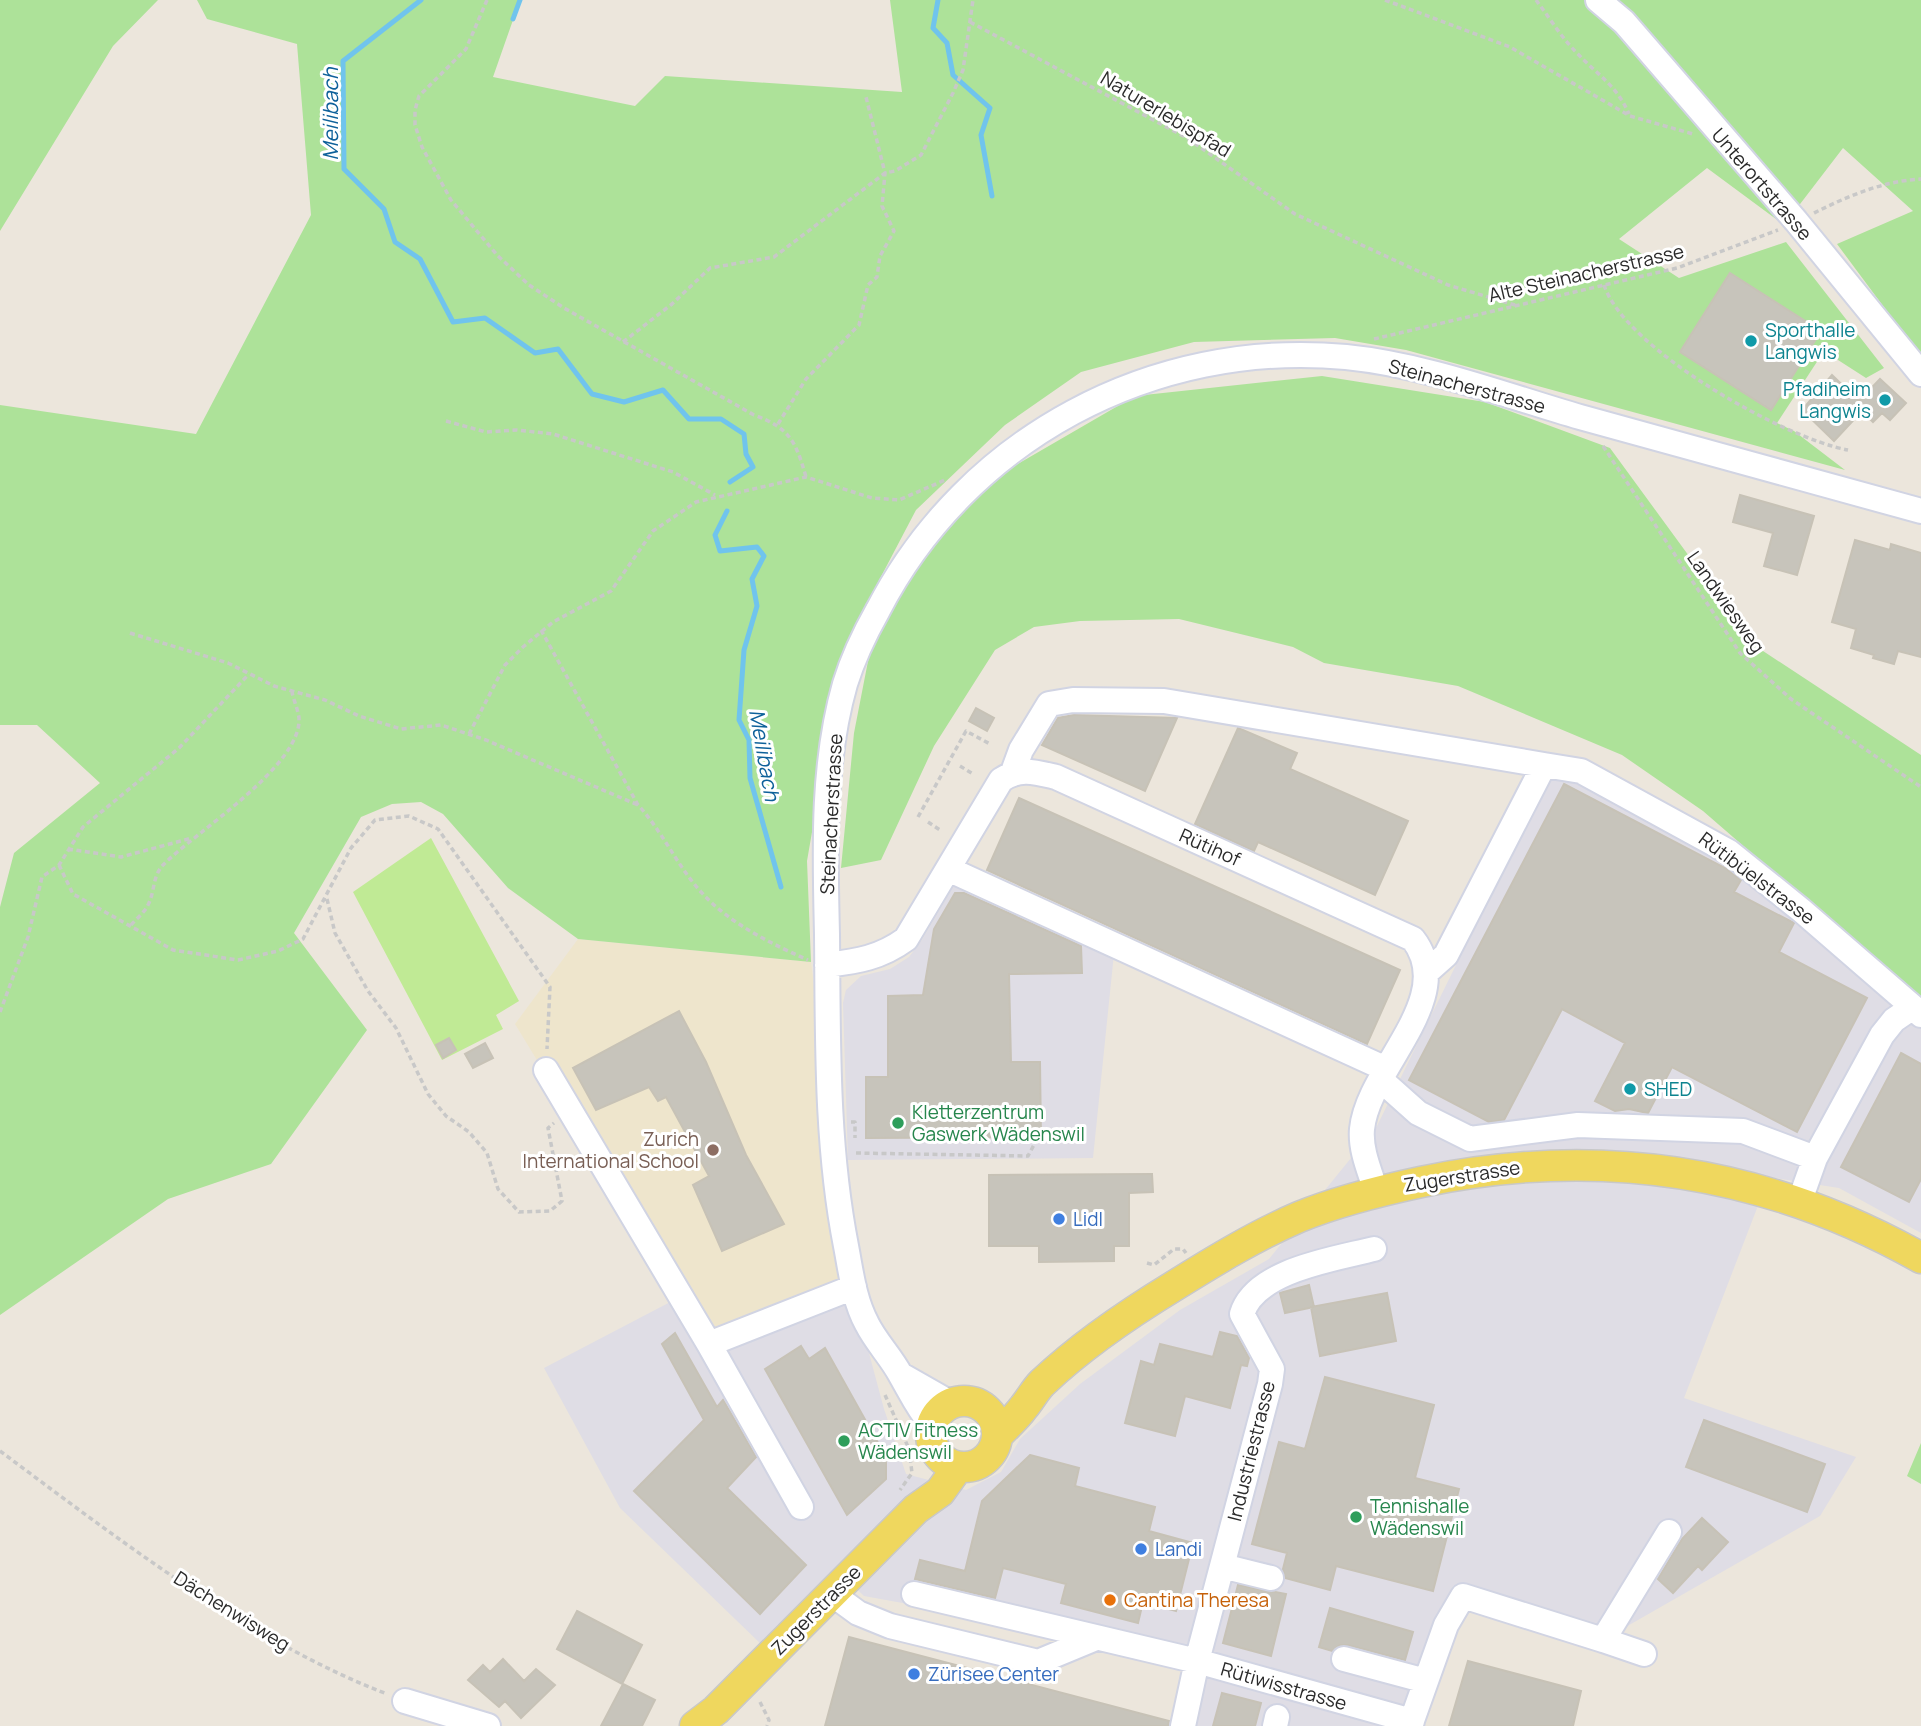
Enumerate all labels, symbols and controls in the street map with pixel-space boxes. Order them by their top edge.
street label: Naturerlebispfad [1096,65,1236,163]
water label: Meilibach [316,66,344,160]
street label: Unterortstrasse [1706,122,1818,246]
street label: Alte Steinacherstrasse [1486,238,1686,308]
place label: Sporthalle Langwis [1765,317,1855,365]
marker: Sporthalle Langwis [1743,333,1759,349]
street label: Steinacherstrasse [1386,353,1548,419]
place label: Pfadiheim Langwis [1783,376,1871,424]
marker: Pfadiheim Langwis [1877,392,1893,408]
street label: Landwiesweg [1681,546,1771,658]
water label: Meilibach [743,707,787,805]
street label: Steinacherstrasse [814,733,848,895]
street label: Rütihof [1175,822,1245,872]
street label: Rütibüelstrasse [1694,826,1820,930]
place label: SHED [1644,1076,1692,1102]
marker: SHED [1622,1081,1638,1097]
place label: Kletterzentrum Gaswerk Wädenswil [912,1099,1085,1147]
marker: Kletterzentrum Gaswerk Wädenswil [890,1115,906,1131]
place label: Zurich International School [522,1126,699,1174]
marker: Zurich International School [705,1142,721,1158]
street label: Zugerstrasse [1402,1154,1522,1198]
place label: Lidl [1073,1206,1103,1232]
marker: Lidl [1051,1211,1067,1227]
street label: Industriestrasse [1221,1378,1281,1524]
place label: ACTIV Fitness Wädenswil [858,1417,978,1465]
marker: ACTIV Fitness Wädenswil [836,1433,852,1449]
place label: Tennishalle Wädenswil [1370,1493,1469,1541]
marker: Tennishalle Wädenswil [1348,1509,1364,1525]
place label: Landi [1155,1536,1202,1562]
marker: Landi [1133,1541,1149,1557]
street label: Zugerstrasse [765,1559,867,1661]
street label: Dächenwisweg [169,1565,295,1657]
place label: Cantina Theresa [1124,1587,1269,1613]
marker: Cantina Theresa [1102,1592,1118,1608]
street label: Rütiwisstrasse [1218,1656,1350,1716]
place label: Zürisee Center [928,1661,1059,1687]
marker: Zürisee Center [906,1666,922,1682]

